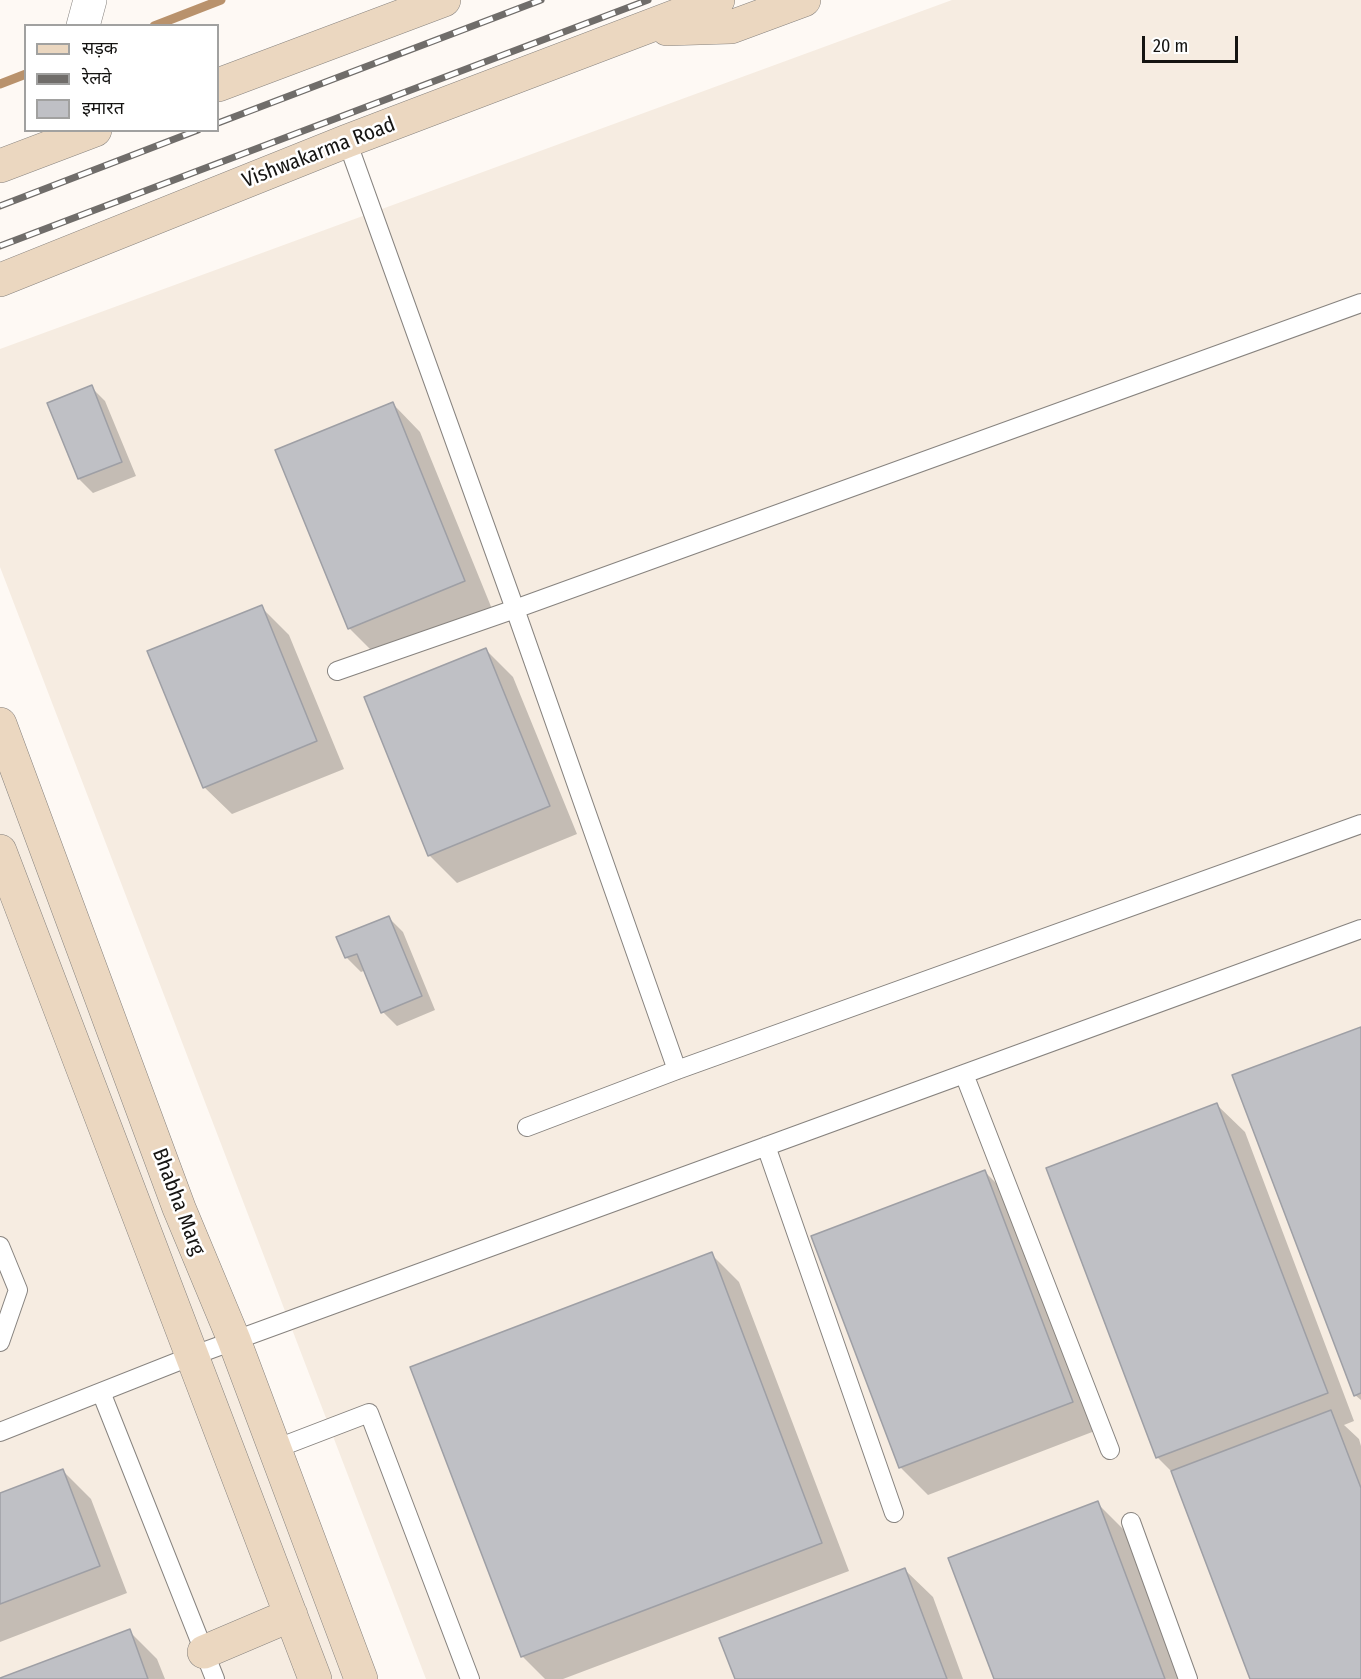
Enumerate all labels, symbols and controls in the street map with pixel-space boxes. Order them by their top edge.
legend [24,24,219,132]
scale bar [1145,24,1241,62]
text: 20 m [1153,35,1188,57]
text: सड़क [82,37,118,59]
text: रेलवे [82,67,112,89]
text: इमारत [82,97,124,119]
street label: Vishwakarma Road [239,112,399,194]
street label: Bhabha Marg [146,1145,210,1259]

